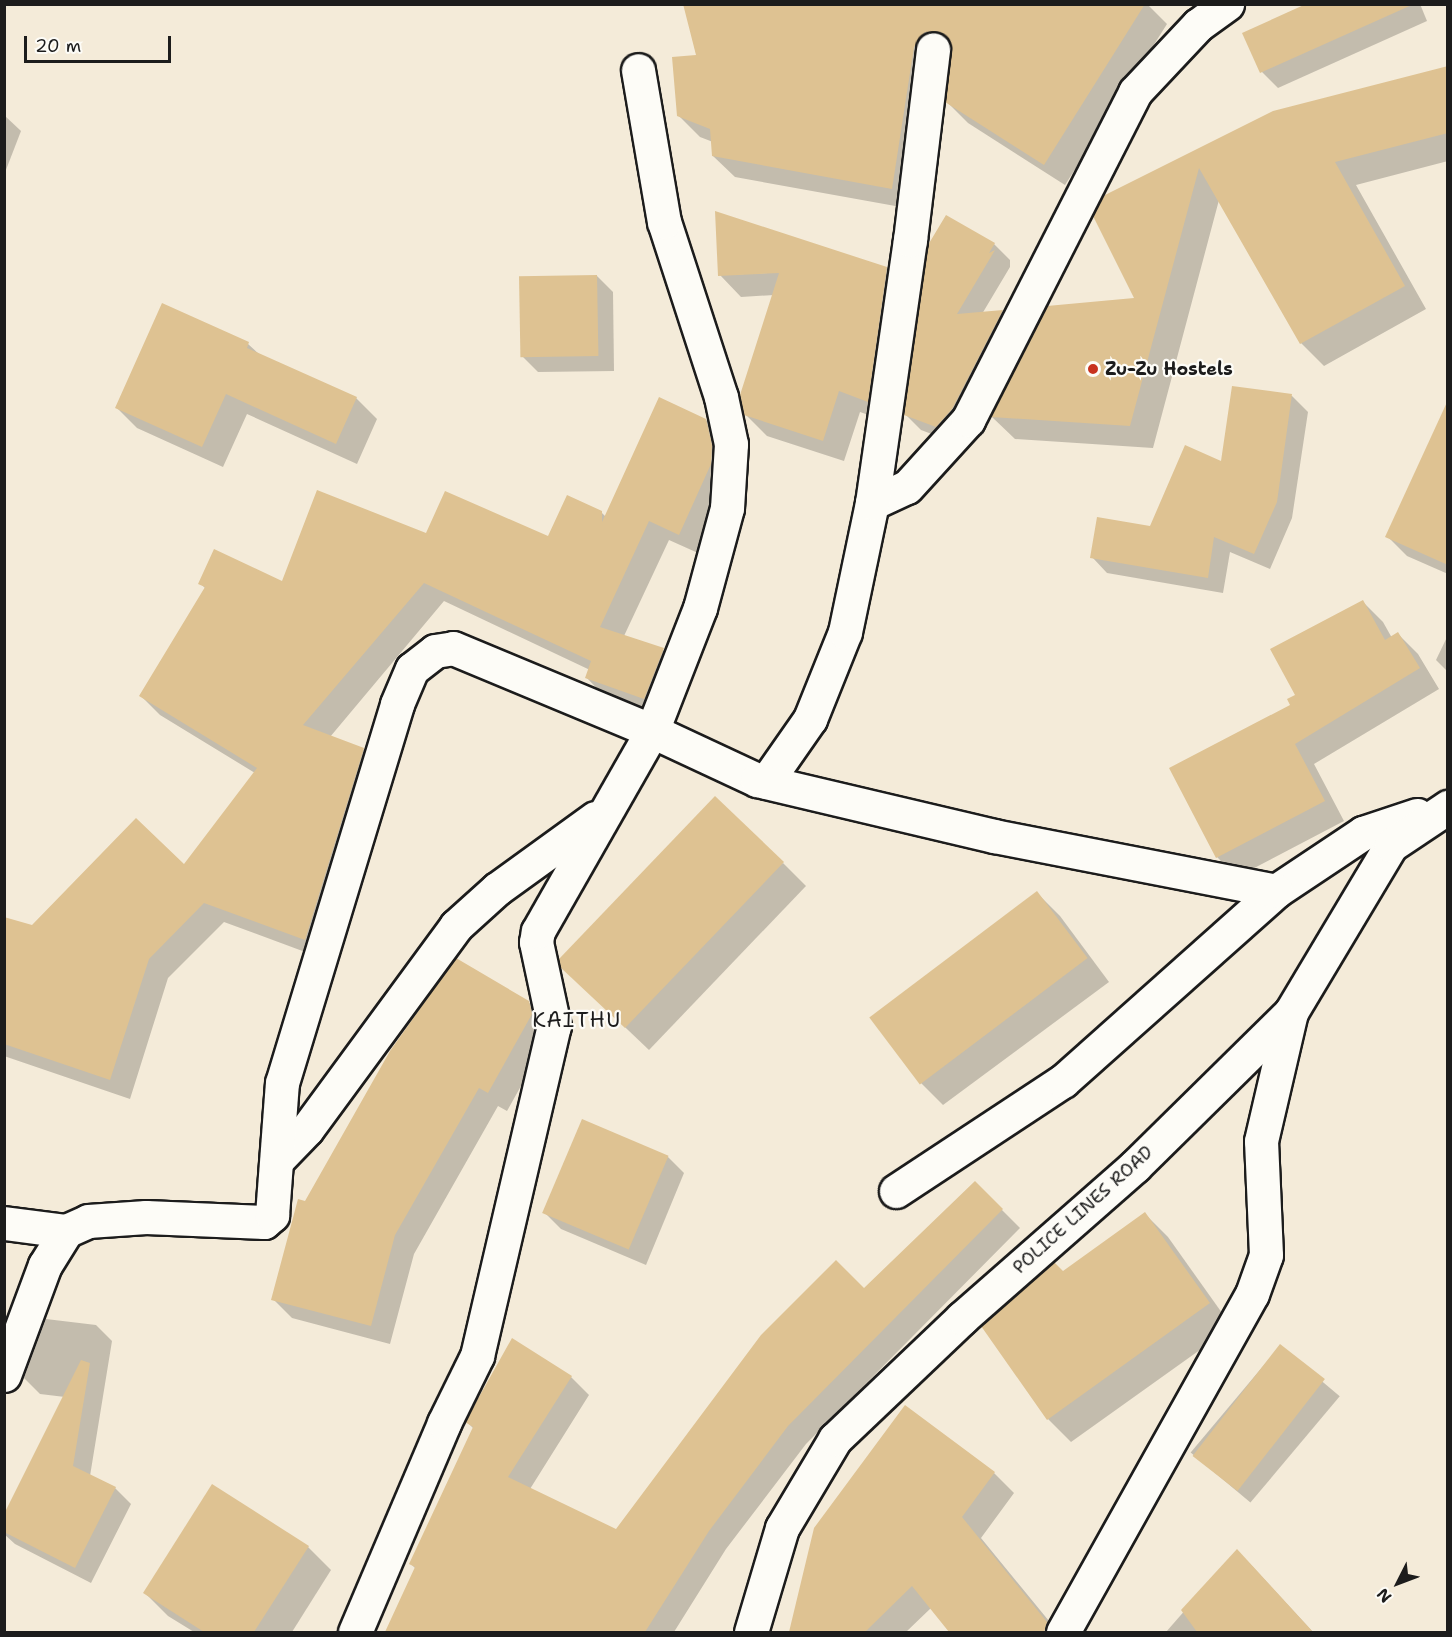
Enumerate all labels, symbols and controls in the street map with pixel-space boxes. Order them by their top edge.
scale bar [27,24,174,62]
text: 20 m [35,34,81,58]
place label: Zu-Zu Hostels [1105,358,1233,380]
marker: Zu-Zu Hostels [1086,362,1100,376]
district label: KAITHU [532,1007,622,1033]
street label: POLICE LINES ROAD [1009,1142,1157,1278]
north arrow [1368,1553,1428,1613]
text: N [1372,1584,1396,1607]

